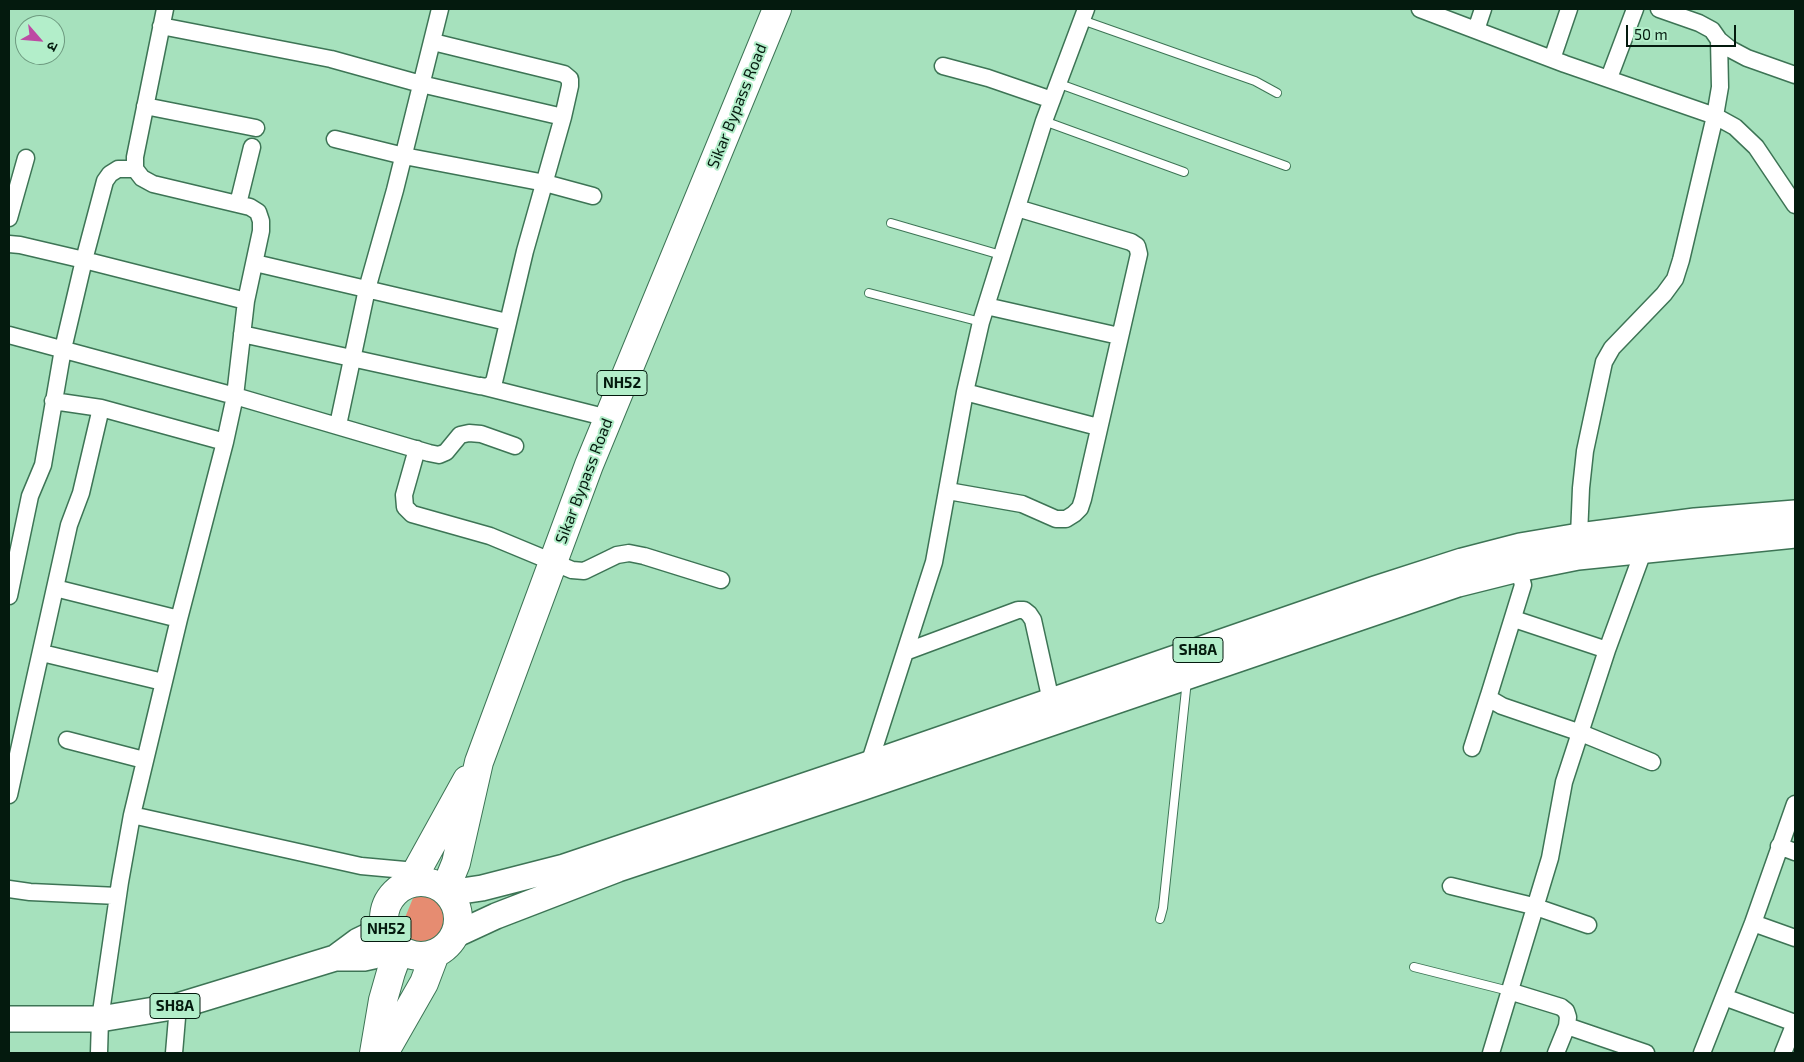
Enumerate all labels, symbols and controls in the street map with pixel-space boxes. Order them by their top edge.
north arrow [15,15,65,65]
scale bar [1629,15,1739,47]
text: 50 m [1634,25,1668,43]
text: उ [43,39,62,54]
street label: Sikar Bypass Road [703,41,771,171]
road number: NH52 [597,370,647,396]
street label: Sikar Bypass Road [551,415,617,547]
road number: SH8A [1173,638,1223,662]
road number: NH52 [361,916,411,942]
road number: SH8A [150,994,200,1018]

